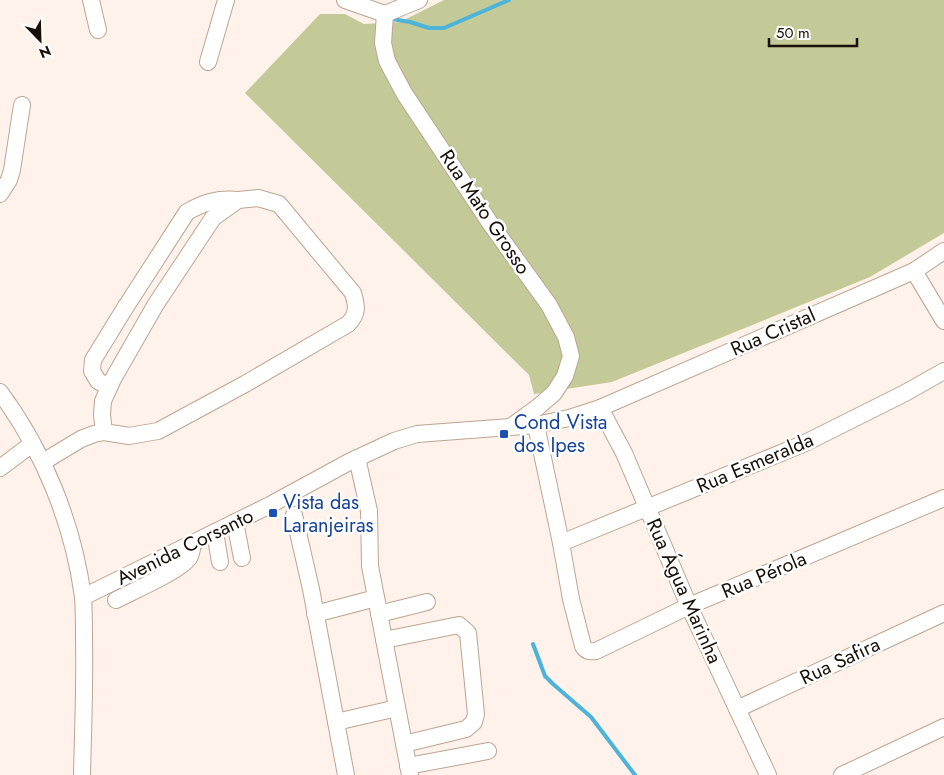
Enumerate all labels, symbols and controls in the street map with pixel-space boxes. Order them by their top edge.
north arrow [15,15,65,65]
scale bar [769,15,856,47]
text: 50 m [776,22,810,44]
text: N [36,41,54,63]
street label: Rua Mato Grosso [432,144,538,280]
street label: Rua Cristal [726,300,820,364]
place label: Cond Vista dos Ipes [514,408,607,460]
street label: Rua Esmeralda [692,425,818,501]
marker: Cond Vista dos Ipes [498,428,510,440]
place label: Vista das Laranjeiras [283,488,374,540]
street label: Avenida Corsanto [112,501,258,593]
marker: Vista das Laranjeiras [267,507,279,519]
street label: Rua Água Marinha [639,514,729,668]
street label: Rua Pérola [717,544,811,606]
street label: Rua Safira [795,630,885,692]

